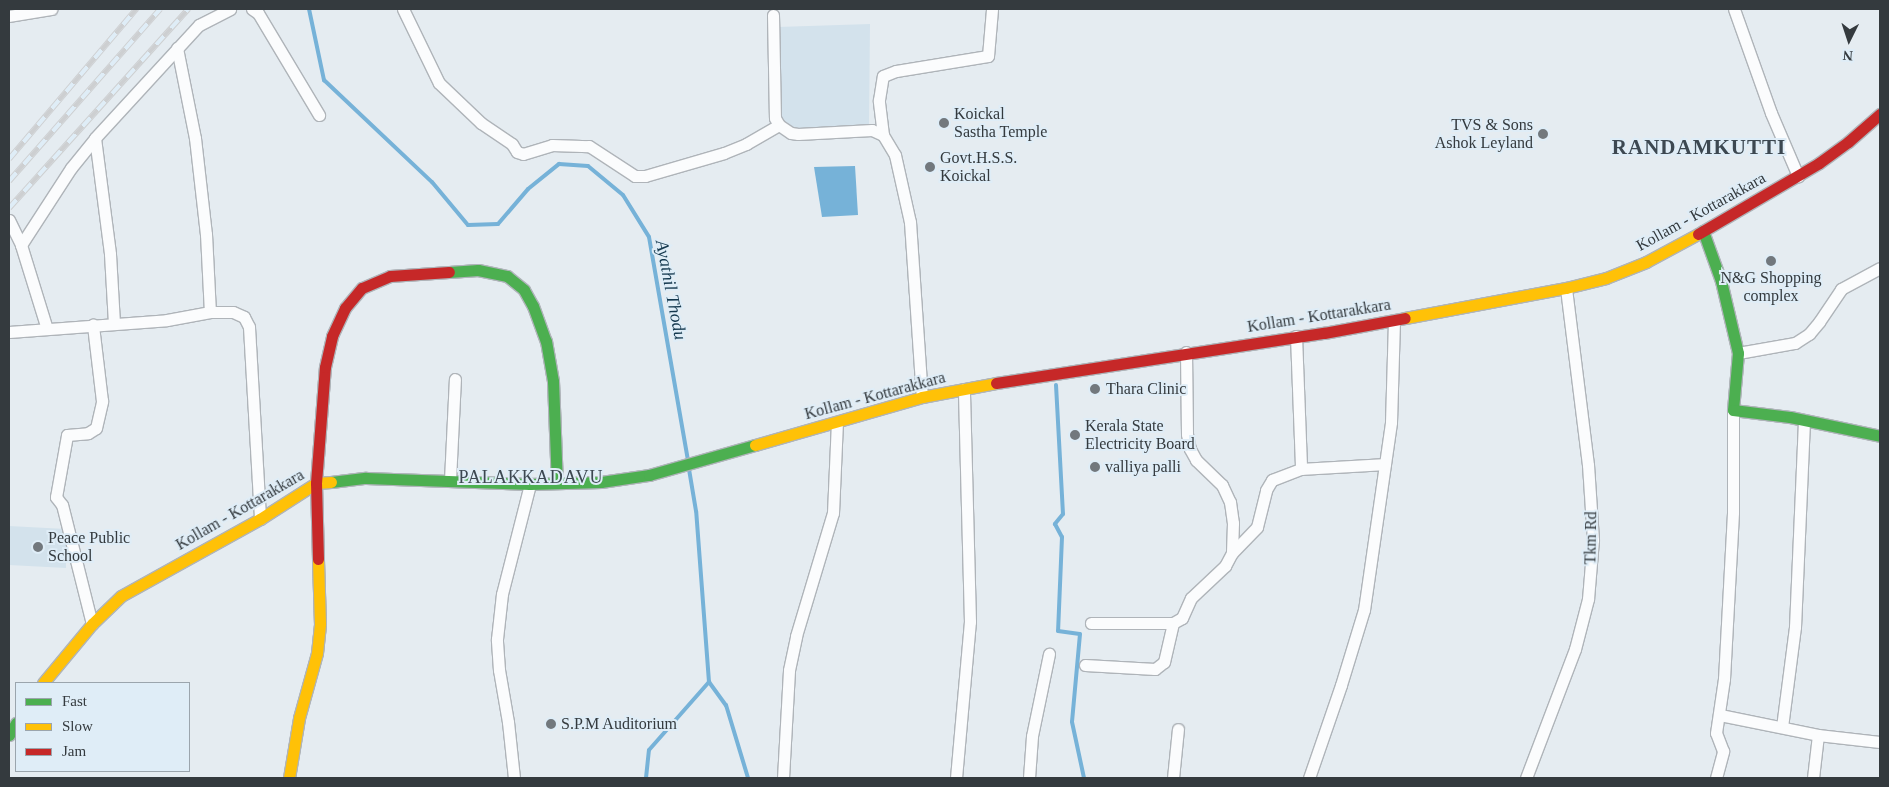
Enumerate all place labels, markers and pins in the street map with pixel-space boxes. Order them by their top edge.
place label: Koickal Sastha Temple [954,104,1048,142]
place label: TVS & Sons Ashok Leyland [1435,115,1533,153]
marker: Koickal Sastha Temple [938,117,950,129]
marker: TVS & Sons Ashok Leyland [1537,128,1549,140]
place label: Govt.H.S.S. Koickal [940,148,1017,186]
marker: Govt.H.S.S. Koickal [924,161,936,173]
marker: N&G Shopping complex [1765,255,1777,267]
place label: N&G Shopping complex [1721,268,1821,306]
place label: Thara Clinic [1106,379,1186,399]
marker: Thara Clinic [1088,382,1102,396]
place label: Kerala State Electricity Board [1085,416,1195,454]
marker: Kerala State Electricity Board [1069,429,1081,441]
place label: valliya palli [1105,457,1181,477]
marker: valliya palli [1089,461,1101,473]
place label: Peace Public School [48,528,130,566]
marker: Peace Public School [32,541,44,553]
place label: S.P.M Auditorium [561,714,678,734]
marker: S.P.M Auditorium [545,718,557,730]

